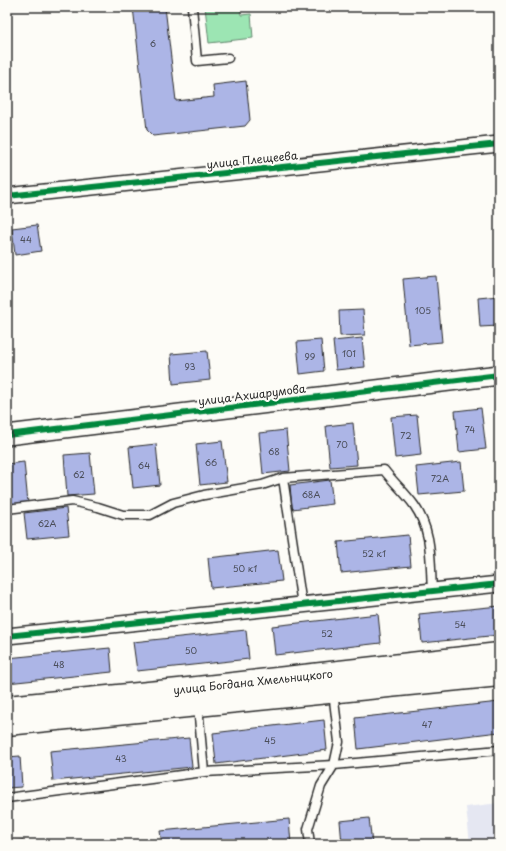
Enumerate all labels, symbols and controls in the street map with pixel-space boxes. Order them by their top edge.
house number: 6 [150,36,156,50]
street label: улица Плещеева [206,146,299,173]
house number: 44 [20,232,32,246]
house number: 105 [415,303,431,317]
house number: 101 [342,346,356,360]
house number: 99 [305,349,316,363]
house number: 93 [185,359,196,373]
street label: улица Ахшарумова [197,379,307,410]
house number: 74 [465,422,475,436]
house number: 72 [400,428,412,442]
house number: 70 [336,437,348,451]
house number: 68 [268,444,280,458]
house number: 66 [205,455,217,469]
house number: 64 [138,458,150,472]
house number: 62 [73,467,85,481]
house number: 72А [431,471,449,485]
house number: 68А [302,487,320,501]
house number: 62А [38,516,56,530]
house number: 52 к1 [362,546,386,560]
house number: 50 к1 [233,561,257,575]
house number: 54 [454,617,466,631]
house number: 52 [321,626,333,640]
house number: 50 [185,643,198,657]
house number: 48 [53,657,65,671]
street label: улица Богдана Хмельницкого [172,665,334,698]
house number: 47 [422,717,432,731]
house number: 45 [264,733,276,747]
house number: 43 [115,751,127,765]

